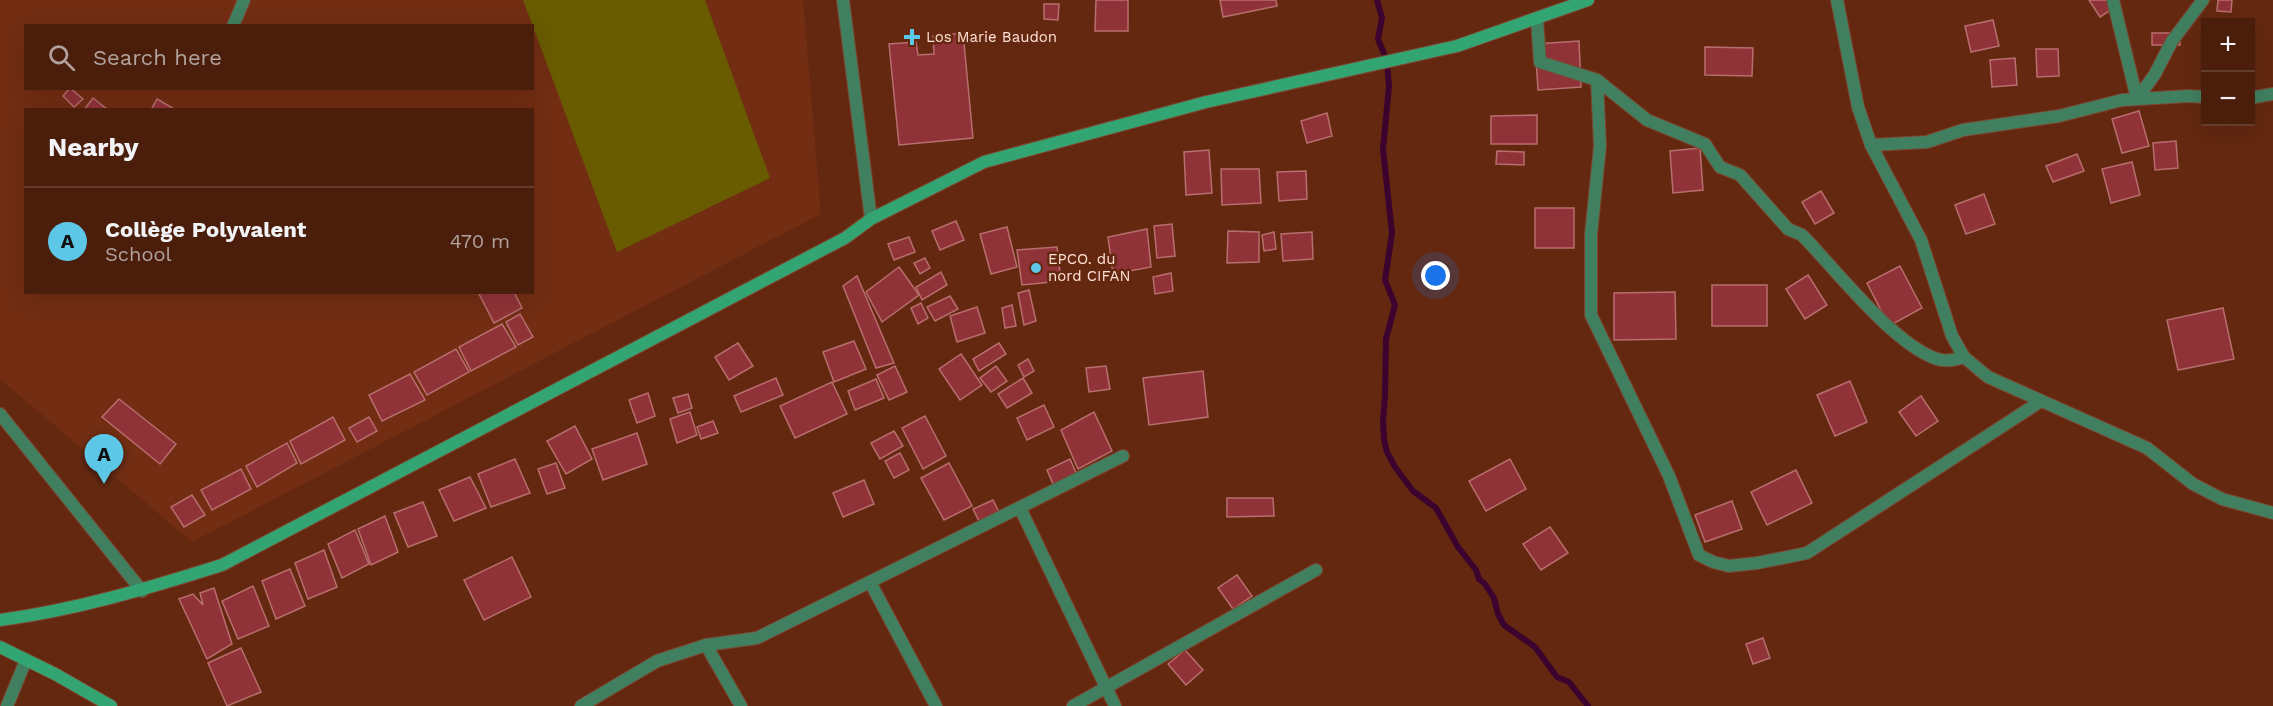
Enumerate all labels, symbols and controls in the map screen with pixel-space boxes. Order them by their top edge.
map controls [2201,18,2255,126]
button: + [2201,18,2255,72]
search box [24,24,534,90]
marker: Los Marie Baudon [903,28,921,46]
place label: Los Marie Baudon [926,28,1057,46]
icon: search [45,41,78,74]
text: Search here [93,45,222,70]
button: − [2201,72,2255,126]
text: Nearby [48,132,139,162]
text: Collège Polyvalent [105,217,306,242]
text: A [61,229,74,253]
text: 470 m [450,229,510,253]
text: School [105,242,172,266]
place label: EPCO. du nord CIFAN [1048,250,1130,285]
marker: EPCO. du nord CIFAN [1029,261,1043,275]
your location [1421,261,1450,290]
pin: A [84,434,124,484]

